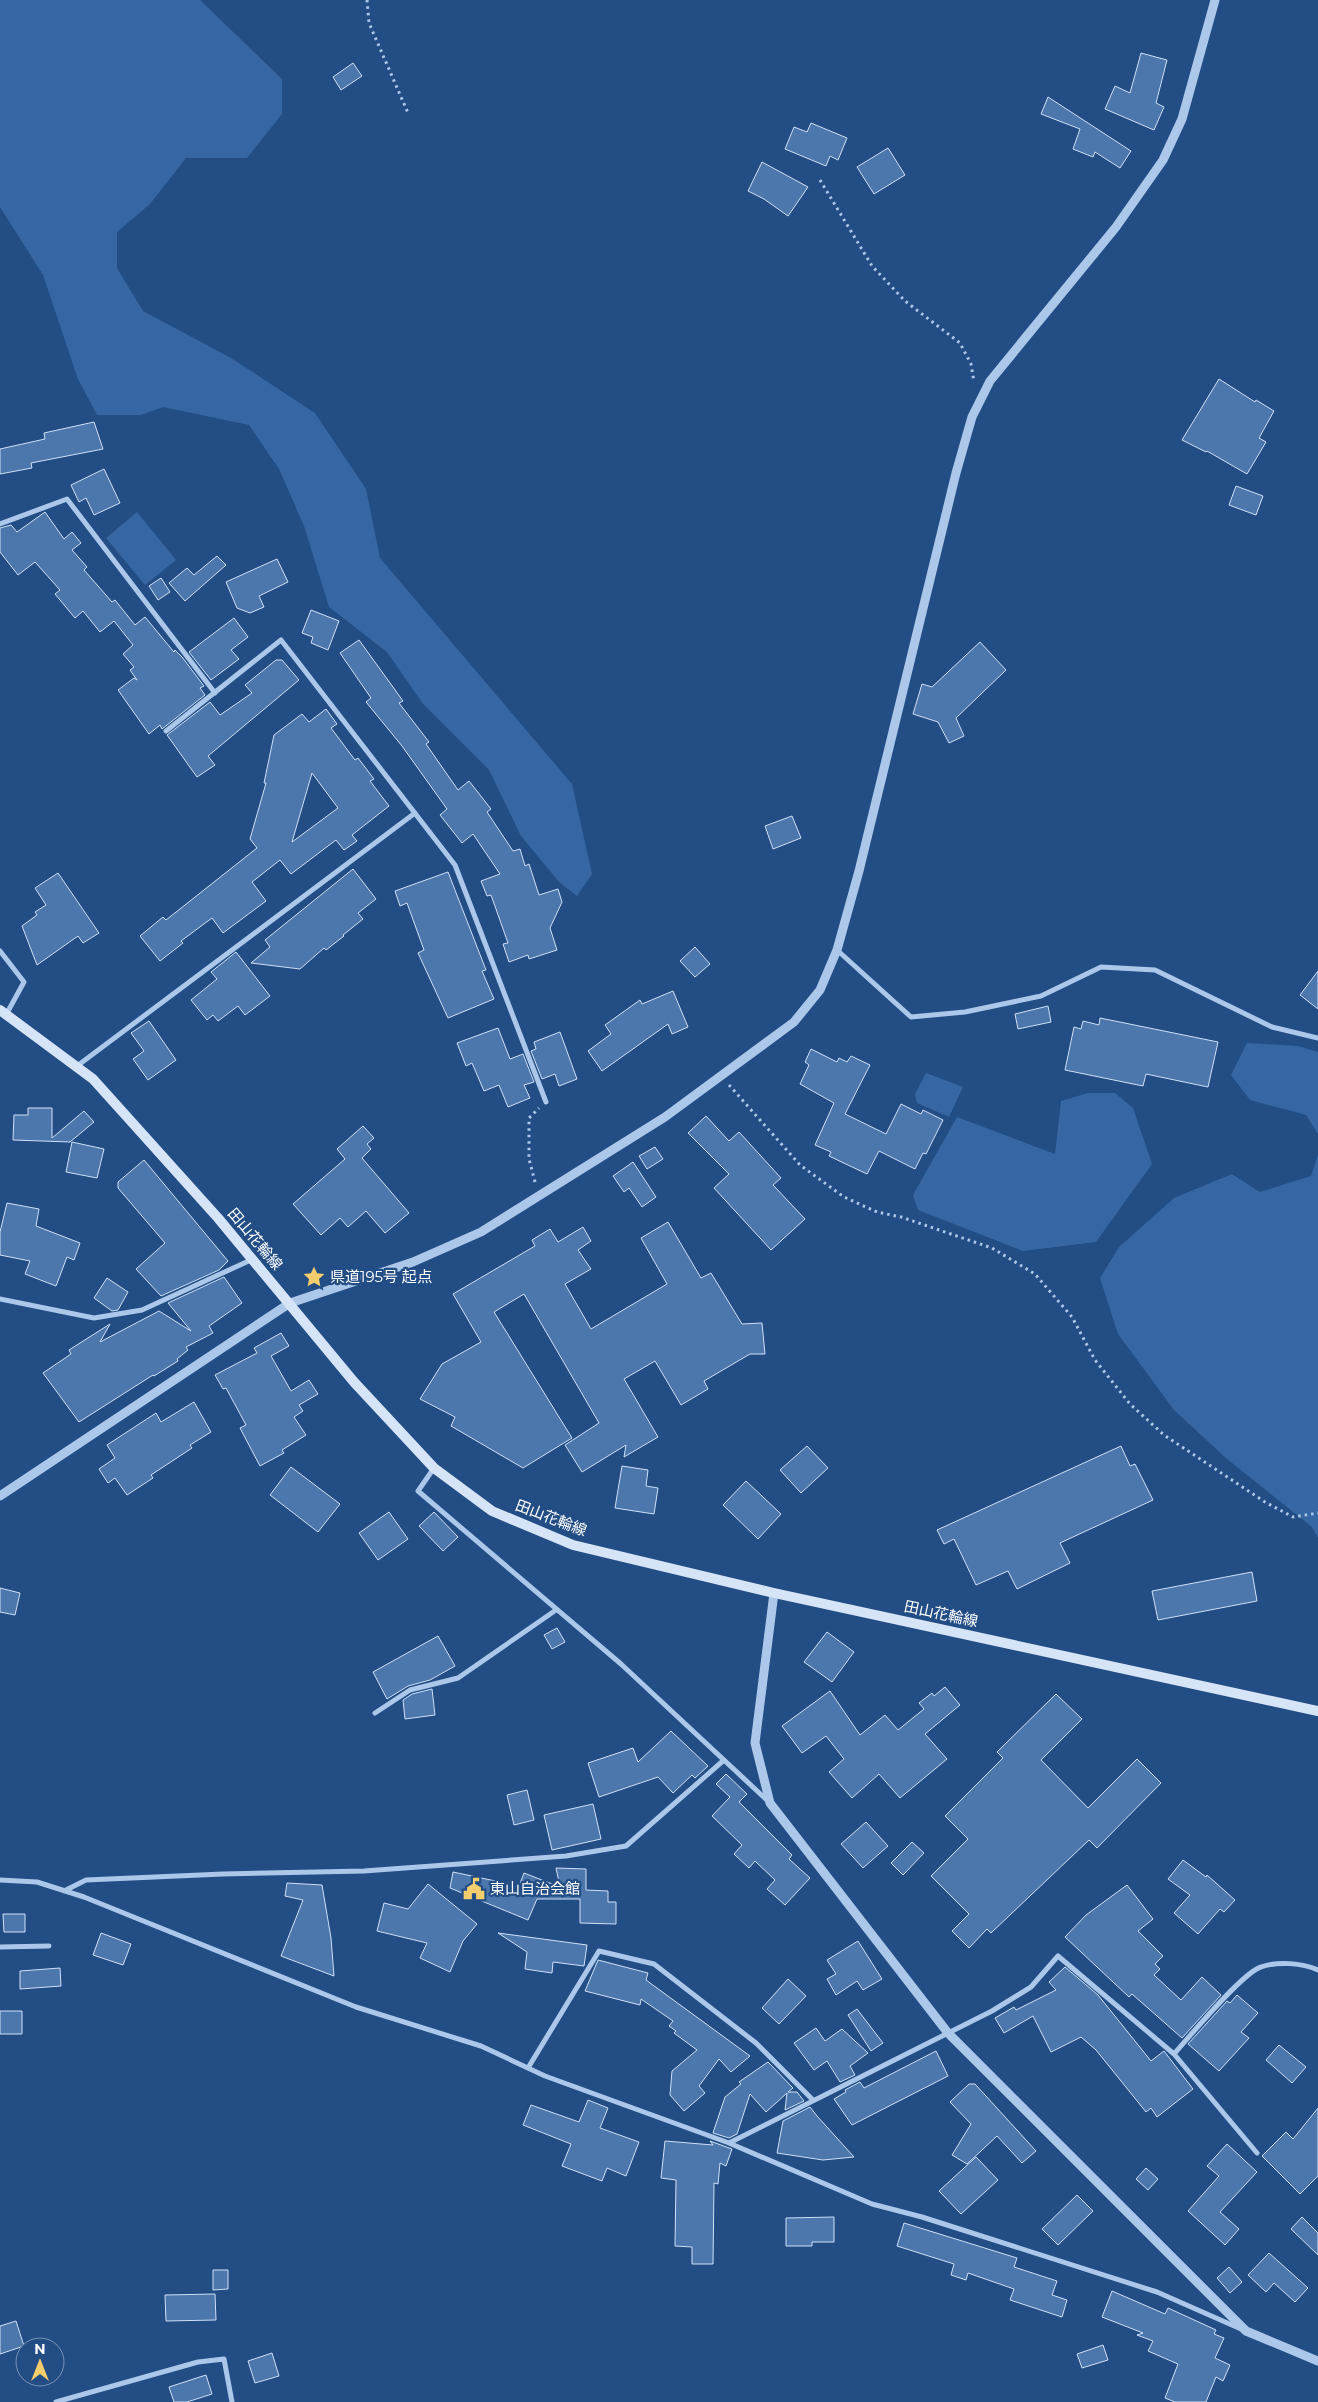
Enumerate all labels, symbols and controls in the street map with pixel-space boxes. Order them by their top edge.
street label: 田山花輪線 [224,1204,287,1274]
place icon: 県道195号 起点 [301,1264,327,1290]
place label: 県道195号 起点 [330,1267,432,1286]
street label: 田山花輪線 [513,1495,590,1540]
street label: 田山花輪線 [902,1596,980,1631]
public building icon: 東山自治会館 [461,1876,487,1902]
place label: 東山自治会館 [490,1879,580,1898]
north arrow [15,2337,65,2387]
text: N [34,2340,46,2358]

